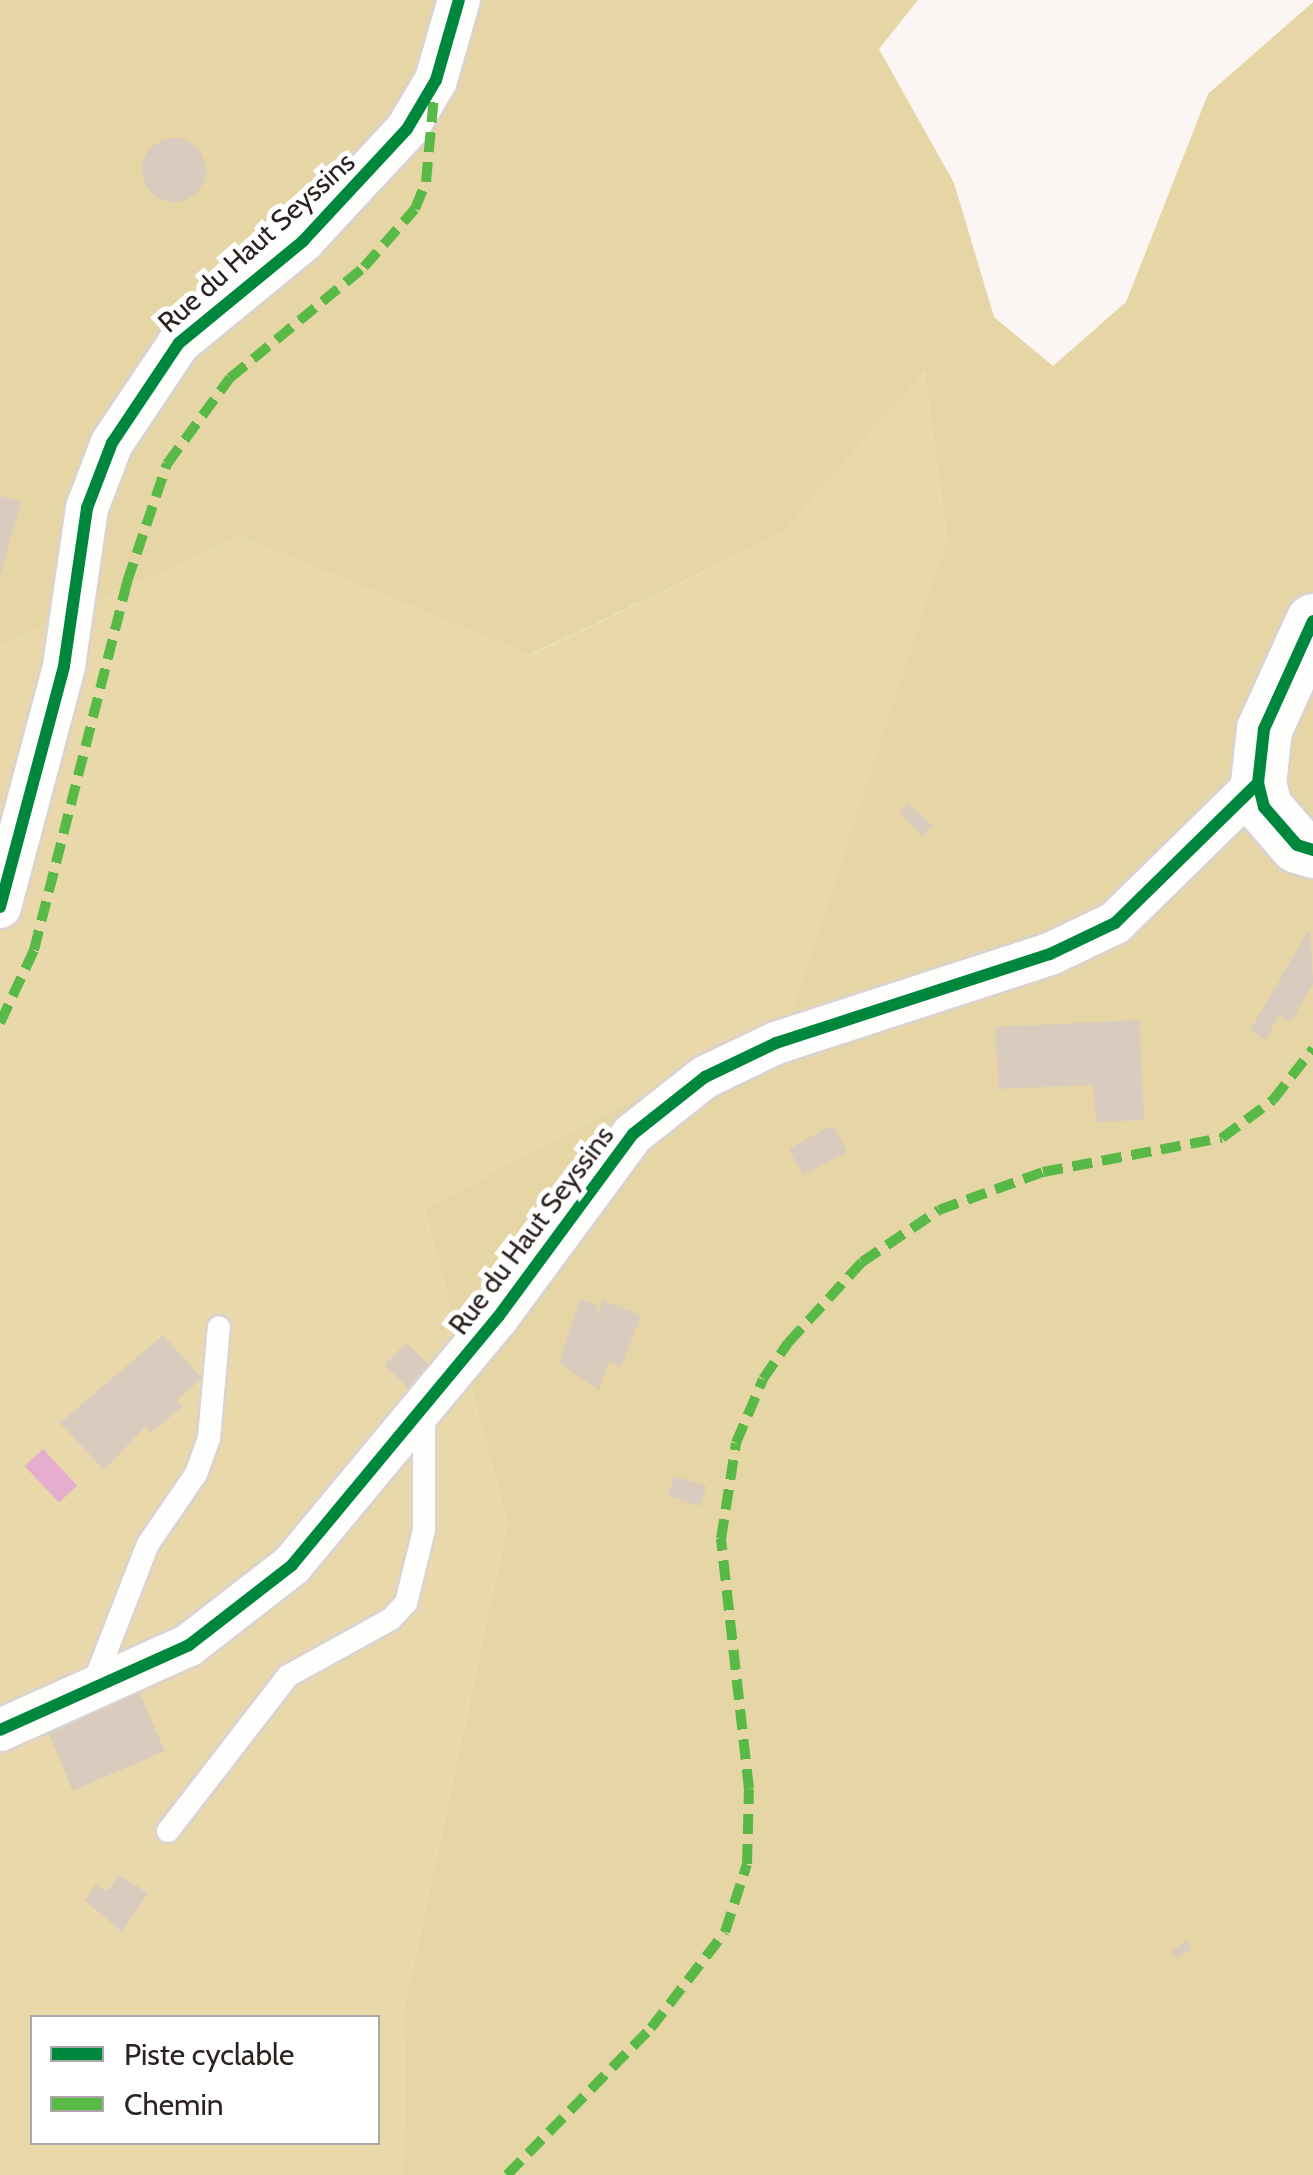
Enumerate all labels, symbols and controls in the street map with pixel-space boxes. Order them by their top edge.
street label: Rue du Haut Seyssins [151,145,361,339]
street label: Rue du Haut Seyssins [442,1119,620,1341]
legend [30,2015,380,2145]
text: Piste cyclable [124,2036,294,2073]
text: Chemin [124,2086,224,2123]

